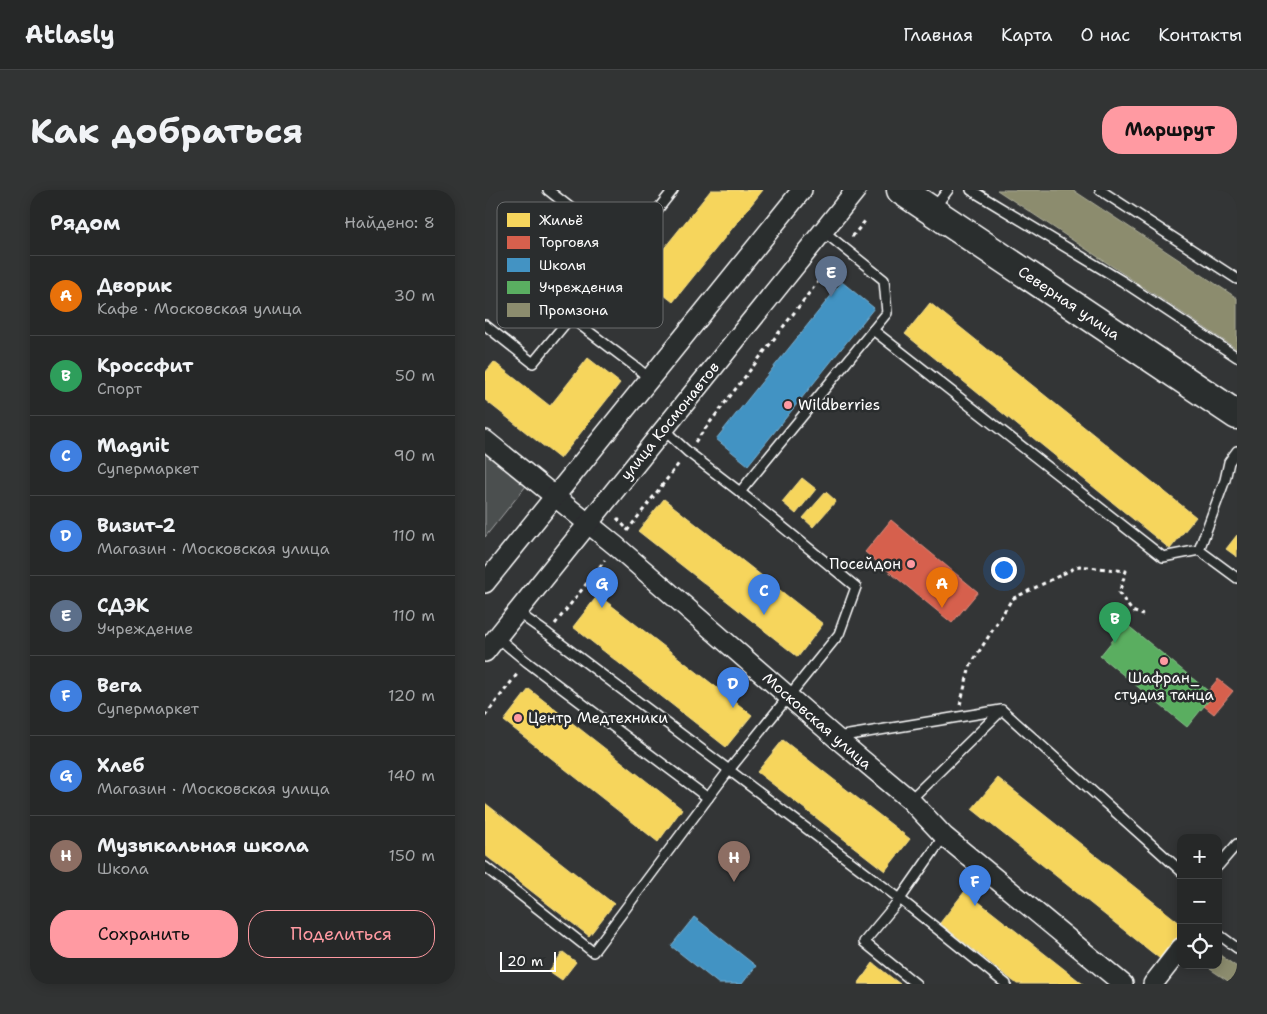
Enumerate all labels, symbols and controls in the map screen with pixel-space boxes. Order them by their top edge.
text: Atlasly [25,19,115,51]
text: Главная [903,23,973,47]
text: Карта [1001,23,1053,47]
text: О нас [1081,23,1130,47]
text: Контакты [1158,23,1242,47]
button: Маршрут [1102,106,1237,154]
text: Как добраться [30,107,303,154]
legend [497,202,663,328]
text: Рядом [50,209,120,237]
text: Жильё [539,211,583,229]
text: Найдено: 8 [344,212,435,233]
text: Торговля [539,233,599,251]
text: Школы [539,256,586,274]
pin: E [815,256,847,297]
street label: Северная улица [1014,261,1124,345]
text: Дворик [97,273,172,298]
text: Учреждения [539,278,623,296]
text: A [60,285,72,306]
text: 30 m [394,285,435,306]
text: Кафе · Московская улица [97,298,302,319]
text: Промзона [539,301,608,319]
text: Кроссфит [97,353,193,378]
street label: улица Космонавтов [616,358,724,484]
text: B [61,365,71,386]
text: 50 m [395,365,435,386]
text: Спорт [97,378,142,399]
place label: Wildberries [798,395,880,415]
marker: Wildberries [782,399,794,411]
text: Magnit [97,433,169,458]
text: C [61,445,71,466]
text: 90 m [394,445,435,466]
text: Супермаркет [97,458,199,479]
text: Визит-2 [97,513,175,538]
text: D [60,525,72,546]
text: 110 m [392,525,435,546]
text: Магазин · Московская улица [97,538,330,559]
place label: Посейдон [830,554,901,574]
your location [991,557,1017,583]
marker: Посейдон [905,558,917,570]
pin: G [586,567,618,608]
pin: A [926,567,958,608]
pin: C [748,574,780,615]
text: СДЭК [97,593,149,618]
pin: B [1099,602,1131,643]
text: E [61,605,71,626]
text: 110 m [392,605,435,626]
text: Учреждение [97,618,193,639]
marker: Шафран_ студия танца [1158,655,1170,667]
pin: D [717,667,749,708]
street label: Московская улица [758,668,876,774]
place label: Шафран_ студия танца [1114,668,1215,705]
text: Вега [97,673,142,698]
text: F [61,685,71,706]
text: 120 m [388,685,435,706]
text: Супермаркет [97,698,199,719]
place label: Центр Медтехники [528,708,668,728]
marker: Центр Медтехники [512,712,524,724]
text: Хлеб [97,753,144,778]
text: G [60,765,72,786]
text: 140 m [388,765,435,786]
text: Магазин · Московская улица [97,778,330,799]
text: Музыкальная школа [97,833,309,858]
map controls [1177,834,1222,969]
button: + [1177,834,1222,879]
pin: H [718,841,750,882]
text: H [60,845,72,866]
text: 150 m [388,845,435,866]
text: Школа [97,858,149,879]
pin: F [959,865,991,906]
button: − [1177,879,1222,924]
button: Сохранить [50,910,238,958]
button: Поделиться [248,910,435,958]
button: locate [1177,924,1222,969]
scale bar [500,949,556,972]
text: 20 m [507,952,543,970]

